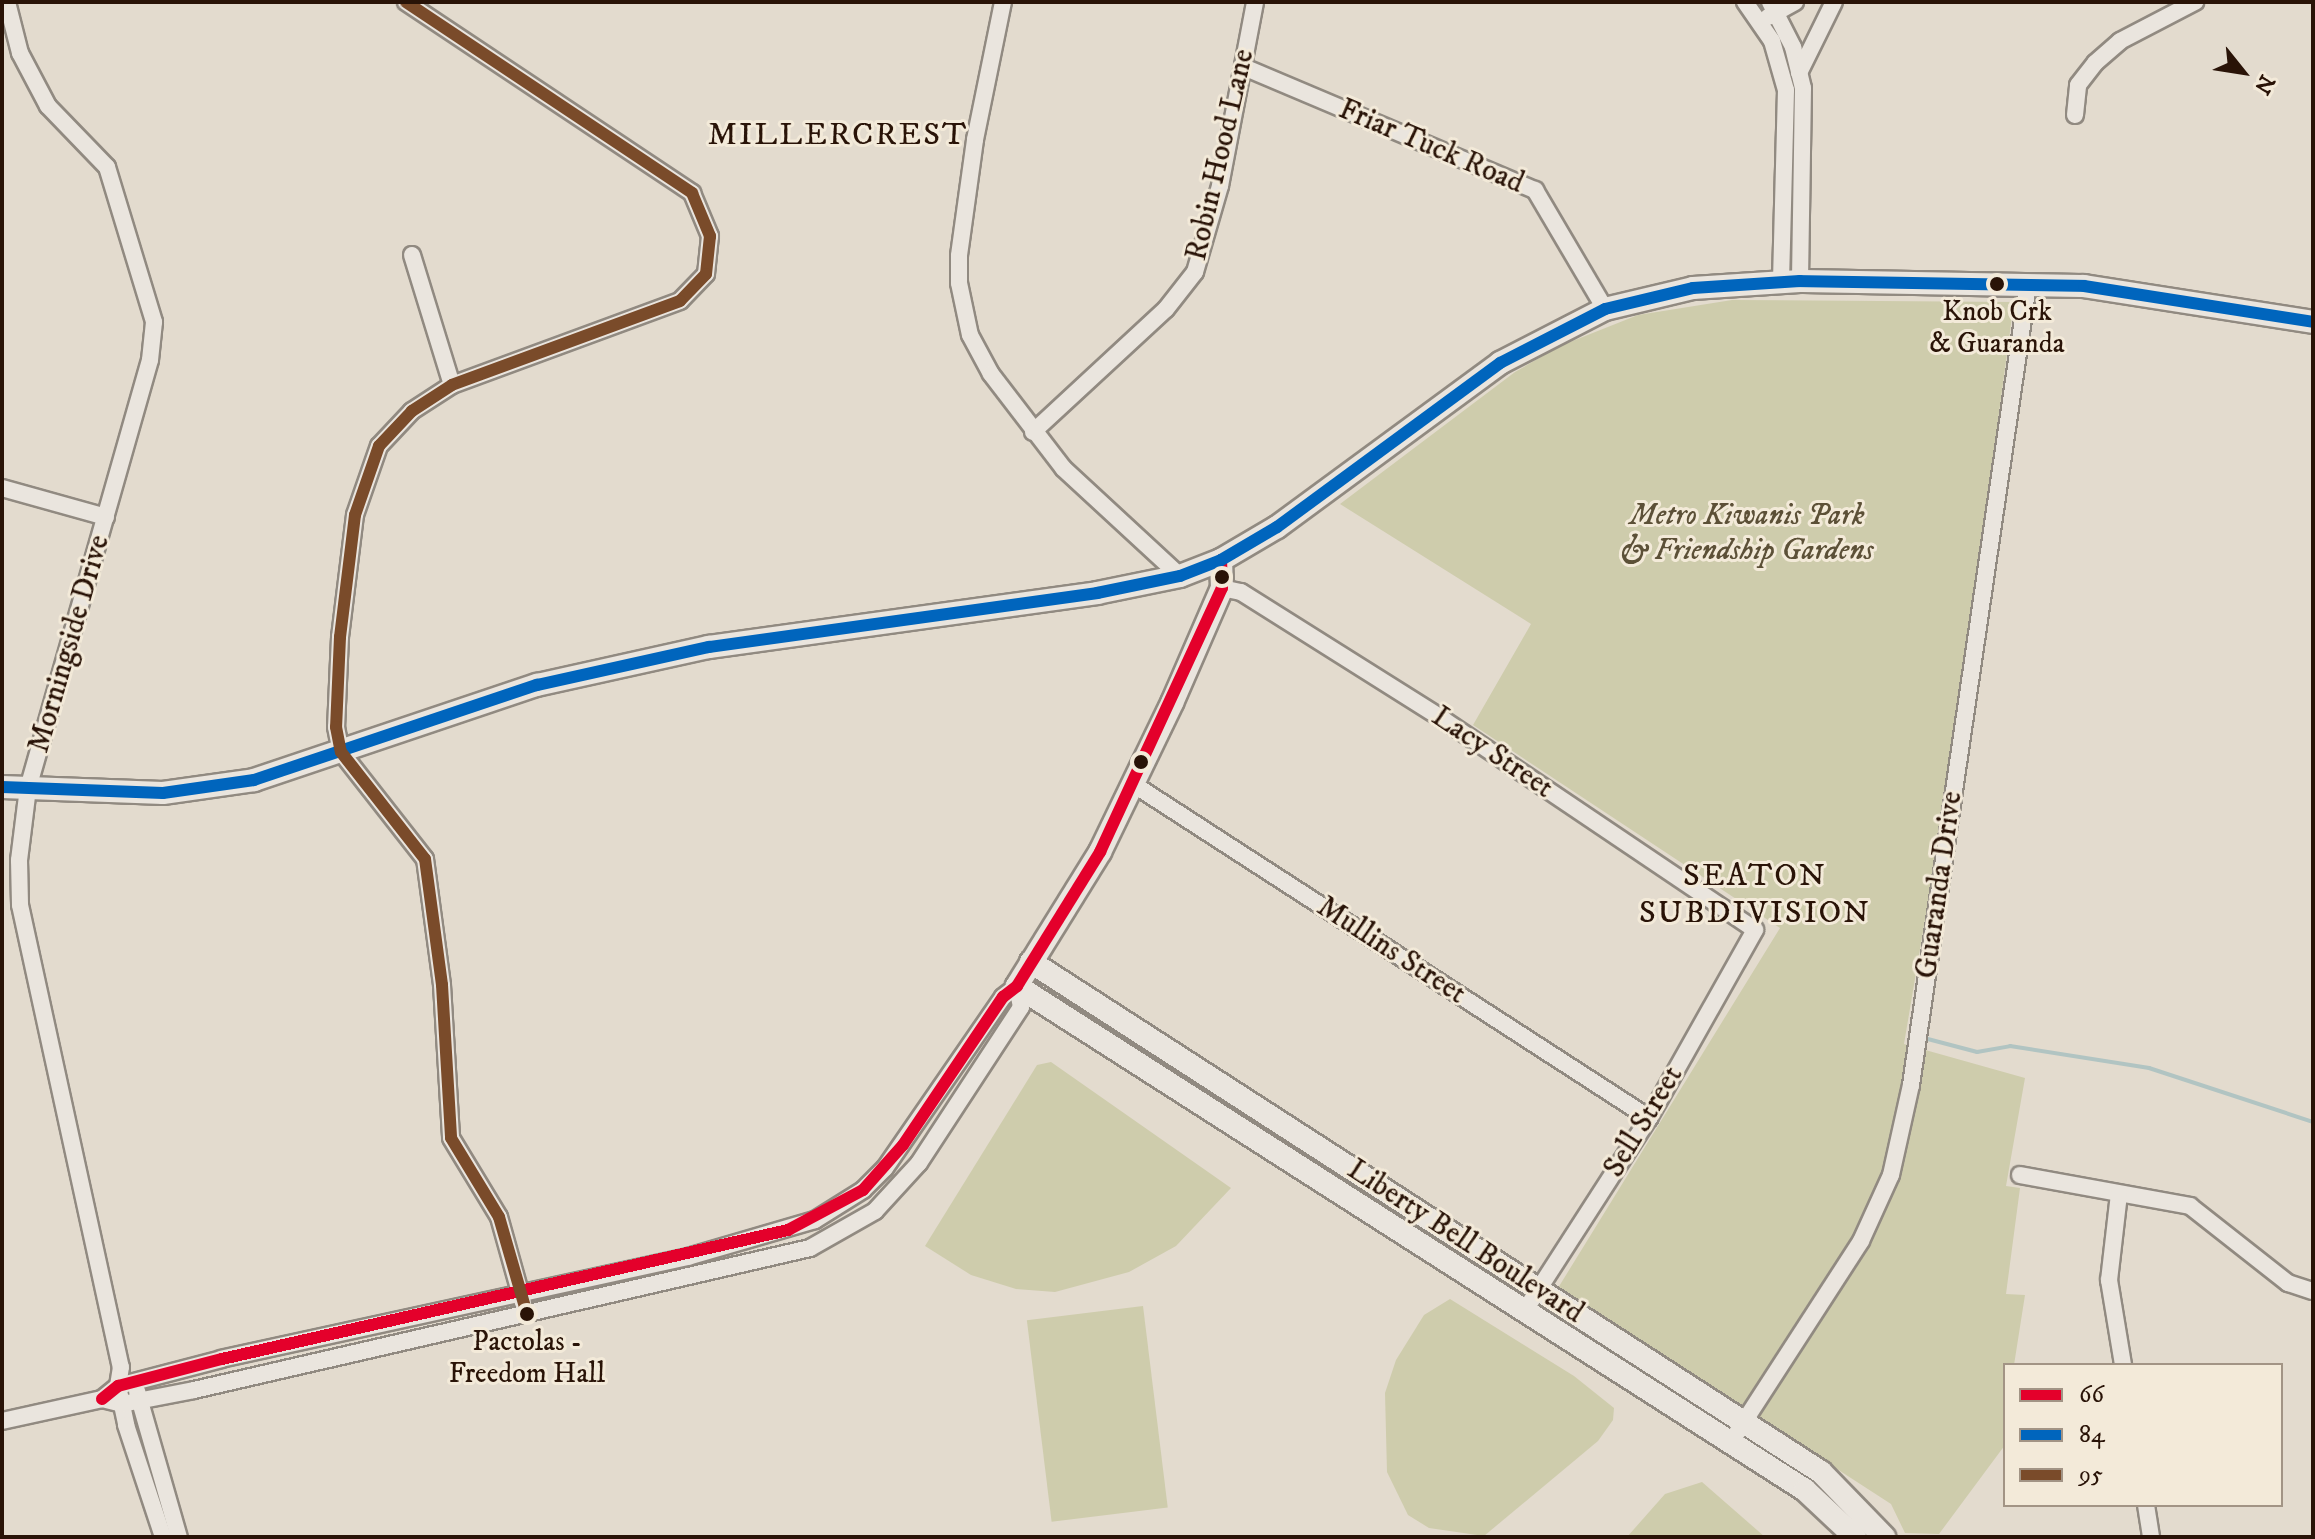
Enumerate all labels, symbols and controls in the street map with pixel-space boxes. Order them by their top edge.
north arrow [2203,32,2283,112]
street label: Robin Hood Lane [1179,46,1263,264]
text: N [2248,70,2280,99]
street label: Friar Tuck Road [1333,92,1529,202]
district label: MILLERCREST [708,116,968,154]
marker: Knob Crk & Guaranda [1989,276,2005,292]
place label: Knob Crk & Guaranda [1929,295,2065,361]
park label: Metro Kiwanis Park & Friendship Gardens [1620,498,1874,568]
street label: Morningside Drive [22,531,118,757]
unlabelled marker [1214,569,1230,585]
street label: Lacy Street [1424,699,1560,807]
unlabelled marker [1133,754,1149,770]
street label: Guaranda Drive [1909,789,1971,981]
district label: SEATON SUBDIVISION [1639,858,1871,933]
street label: Mullins Street [1310,890,1472,1012]
street label: Sell Street [1597,1060,1691,1184]
street label: Liberty Bell Boulevard [1340,1152,1590,1332]
marker: Pactolas - Freedom Hall [519,1306,535,1322]
place label: Pactolas - Freedom Hall [449,1325,605,1391]
legend [2003,1363,2283,1507]
text: 66 [2079,1380,2104,1410]
text: 84 [2079,1420,2105,1450]
text: 95 [2079,1460,2103,1490]

